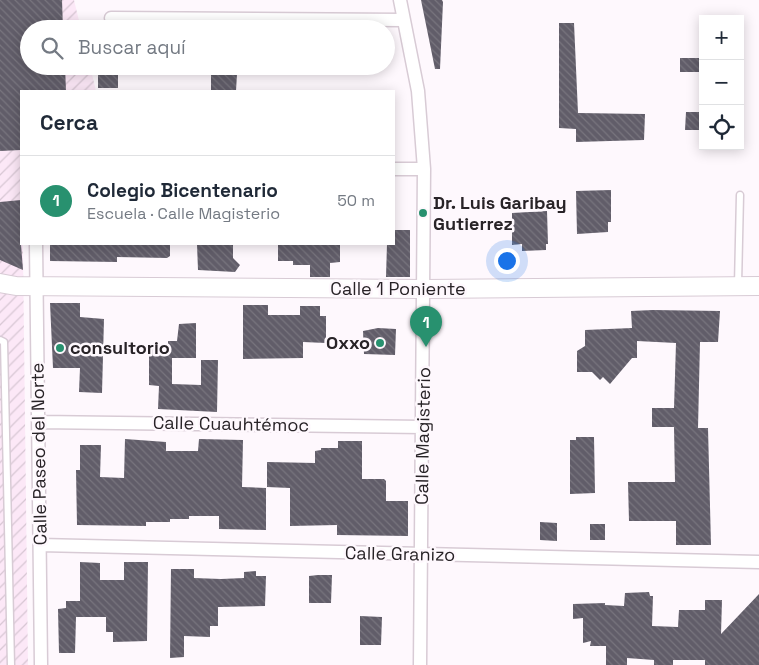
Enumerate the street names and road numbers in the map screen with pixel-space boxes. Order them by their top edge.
street label: Calle 1 Poniente [330,277,466,300]
street label: Calle Paseo del Norte [25,363,52,545]
street label: Calle Magisterio [410,367,435,505]
street label: Calle Cuauhtémoc [153,411,309,436]
street label: Calle Granizo [345,541,455,566]

